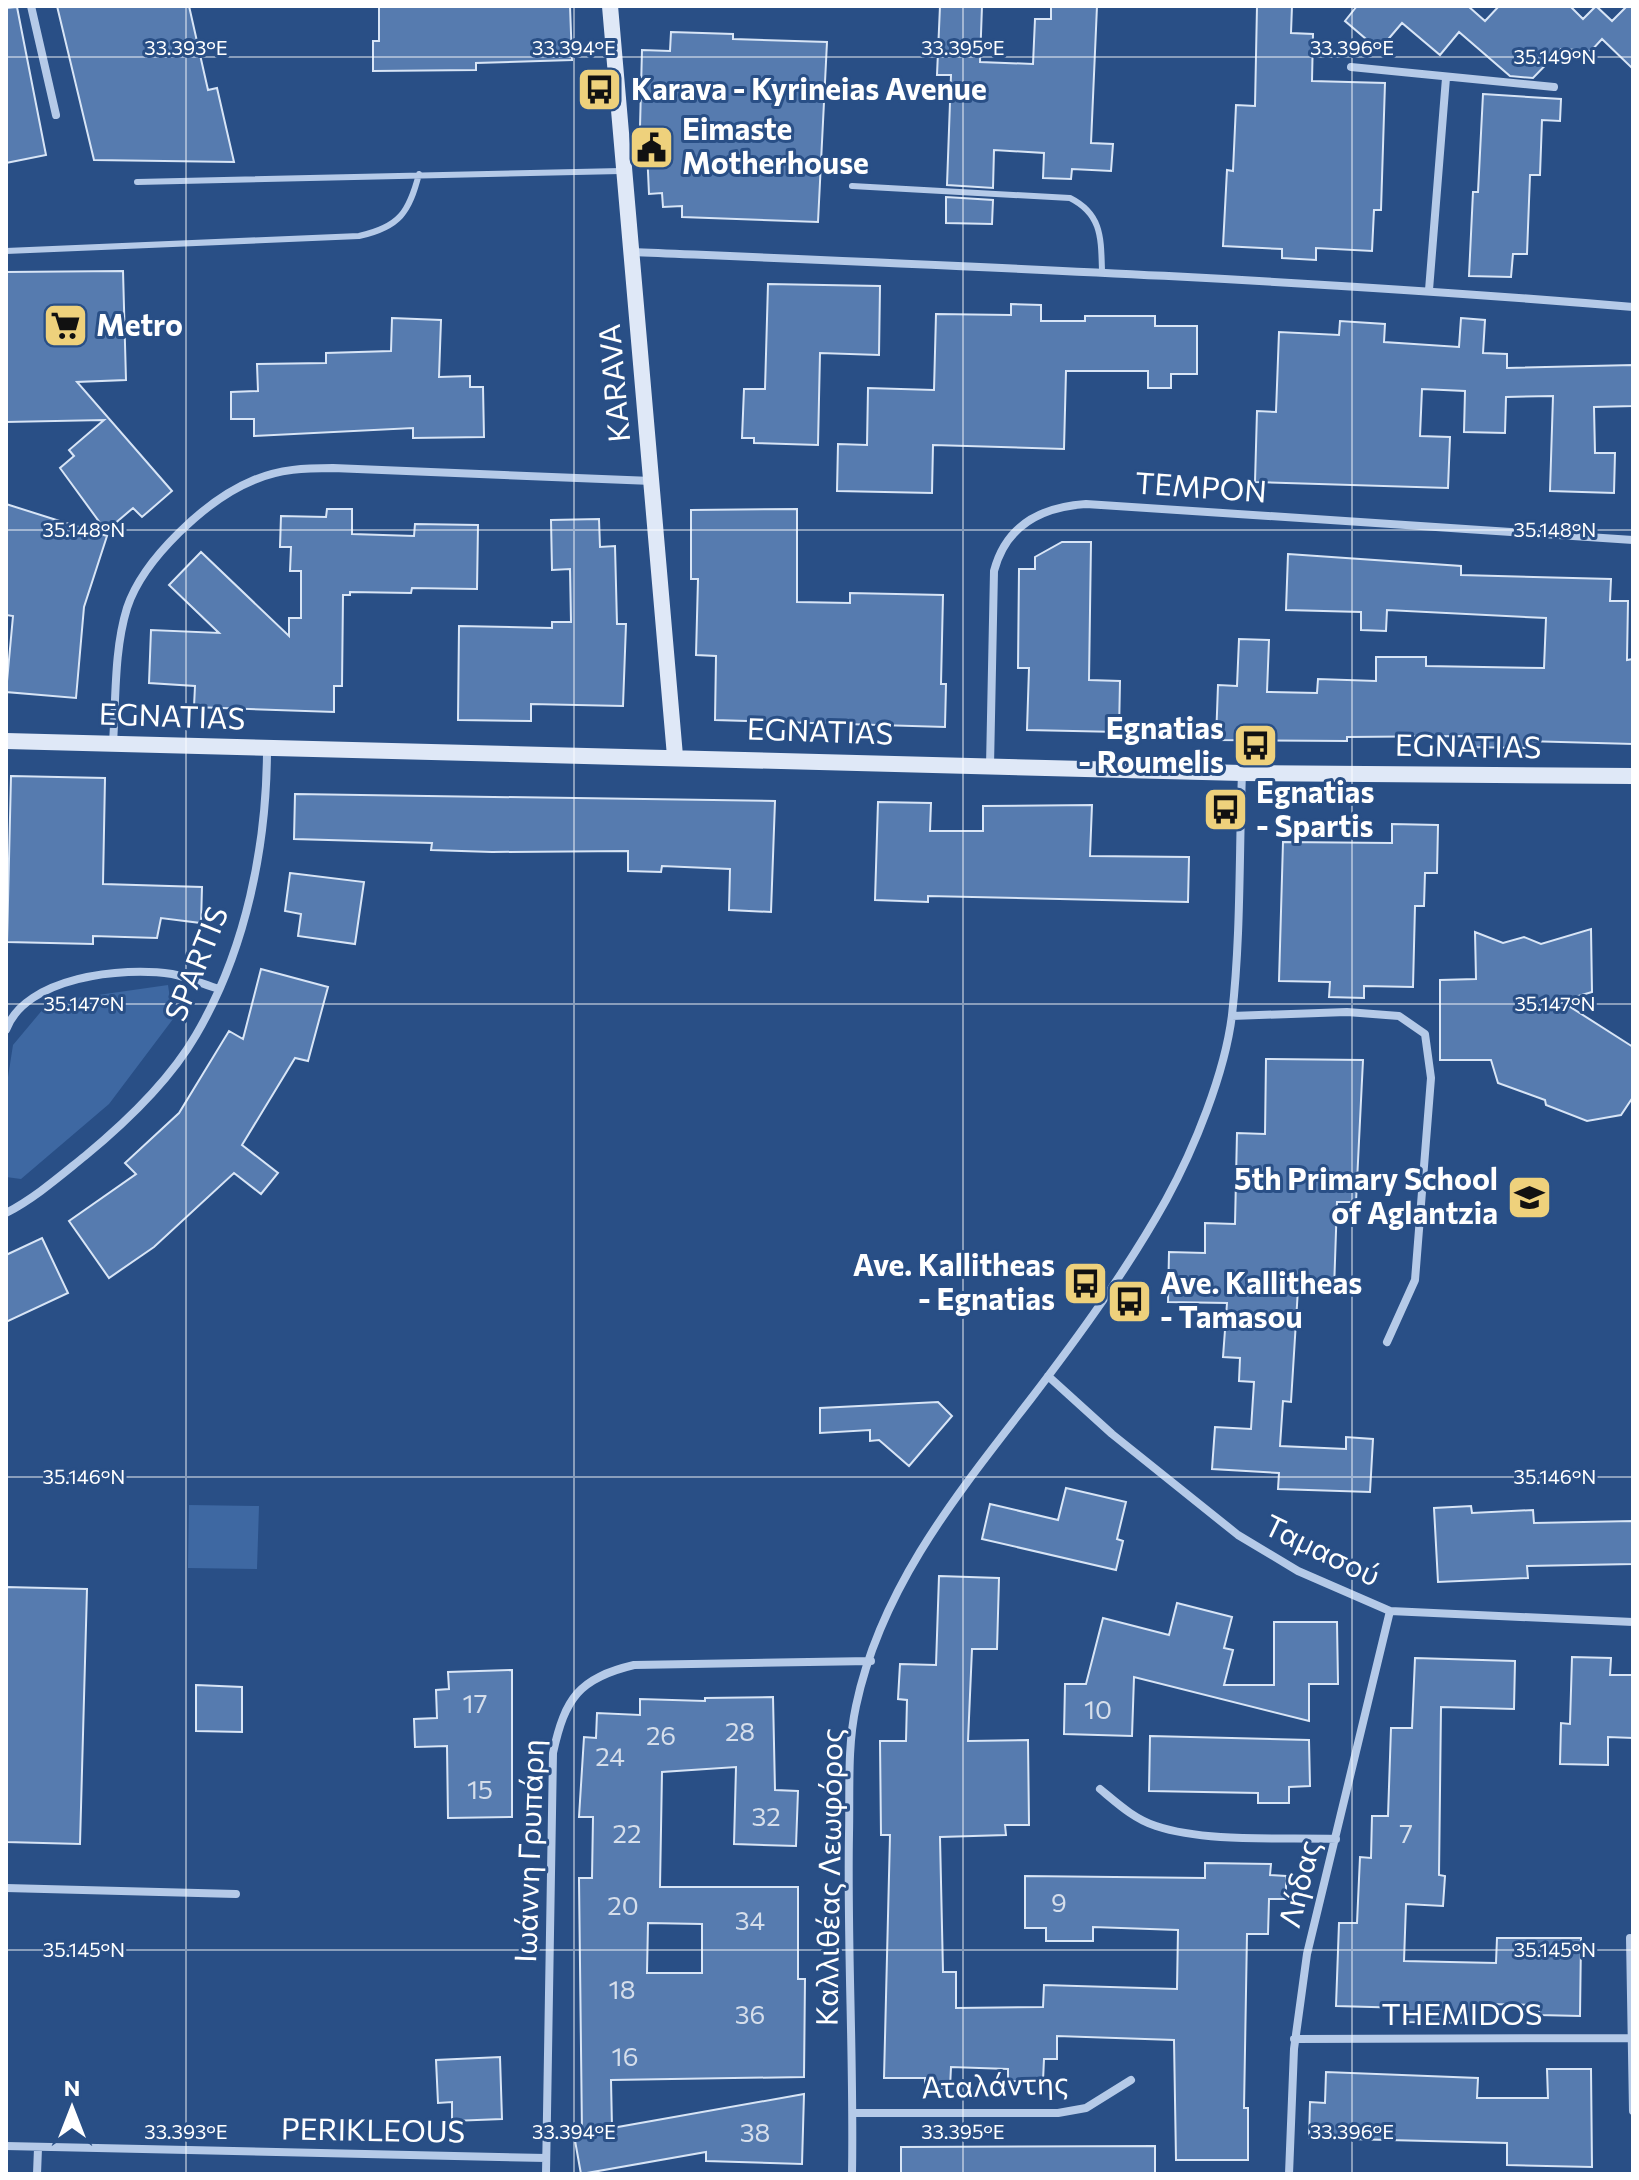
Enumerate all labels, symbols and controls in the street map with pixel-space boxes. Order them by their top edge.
text: 33.393°E [144,35,228,59]
text: 33.394°E [532,35,616,59]
text: 33.395°E [921,35,1005,59]
text: 33.396°E [1310,35,1394,59]
text: 35.149°N [1514,44,1596,68]
bus stop icon: Karava - Kyrineias Avenue [576,66,624,114]
place label: Karava - Kyrineias Avenue [631,69,987,106]
place label: Eimaste Motherhouse [682,109,869,180]
public building icon: Eimaste Motherhouse [627,123,675,171]
supermarket icon: Metro [41,302,89,350]
place label: Metro [96,305,183,342]
street label: KARAVA [589,323,636,444]
street label: TEMPON [1134,462,1268,509]
text: 35.148°N [43,517,125,541]
text: 35.148°N [1514,517,1596,541]
street label: EGNATIAS [98,693,246,736]
street label: EGNATIAS [746,708,894,751]
place label: Egnatias - Roumelis [1078,708,1224,779]
bus stop icon: Egnatias - Roumelis [1231,722,1279,770]
street label: EGNATIAS [1395,725,1542,764]
place label: Egnatias - Spartis [1256,772,1374,843]
bus stop icon: Egnatias - Spartis [1201,786,1249,834]
street label: SPARTIS [155,900,234,1026]
text: 35.147°N [43,991,125,1015]
text: 35.147°N [1514,991,1596,1015]
place label: 5th Primary School of Aglantzia [1234,1159,1498,1230]
school or university icon: 5th Primary School of Aglantzia [1505,1173,1553,1221]
place label: Ave. Kallitheas - Egnatias [853,1245,1055,1316]
bus stop icon: Ave. Kallitheas - Egnatias [1062,1259,1110,1307]
place label: Ave. Kallitheas - Tamasou [1160,1263,1362,1334]
bus stop icon: Ave. Kallitheas - Tamasou [1105,1277,1153,1325]
text: 35.146°N [43,1464,125,1488]
text: 35.146°N [1514,1464,1596,1488]
street label: Ταμασού [1259,1505,1387,1593]
house number: 17 [463,1687,487,1718]
house number: 10 [1084,1693,1112,1724]
house number: 28 [725,1715,755,1746]
house number: 26 [646,1719,676,1750]
street label: Καλλιθέας Λεωφόρος [806,1728,849,2026]
street label: Ιωάννη Γρυπάρη [505,1739,550,1963]
house number: 24 [595,1740,625,1771]
house number: 15 [467,1773,493,1804]
house number: 32 [751,1800,781,1831]
house number: 22 [613,1817,641,1848]
house number: 7 [1399,1817,1413,1848]
street label: Λήδας [1269,1836,1326,1931]
house number: 9 [1051,1886,1067,1917]
house number: 20 [607,1889,639,1920]
house number: 34 [735,1904,765,1935]
text: 35.145°N [43,1937,125,1961]
text: 35.145°N [1514,1937,1596,1961]
house number: 18 [609,1973,635,2004]
street label: THEMIDOS [1382,1994,1542,2031]
house number: 36 [735,1998,765,2029]
house number: 16 [612,2040,638,2071]
street label: Αταλάντης [921,2062,1069,2105]
north arrow [32,2068,112,2148]
text: N [64,2074,80,2101]
street label: PERIKLEOUS [281,2108,465,2149]
house number: 38 [740,2116,770,2147]
text: 33.393°E [144,2119,228,2143]
text: 33.394°E [532,2119,616,2143]
text: 33.395°E [921,2119,1005,2143]
text: 33.396°E [1310,2119,1394,2143]

